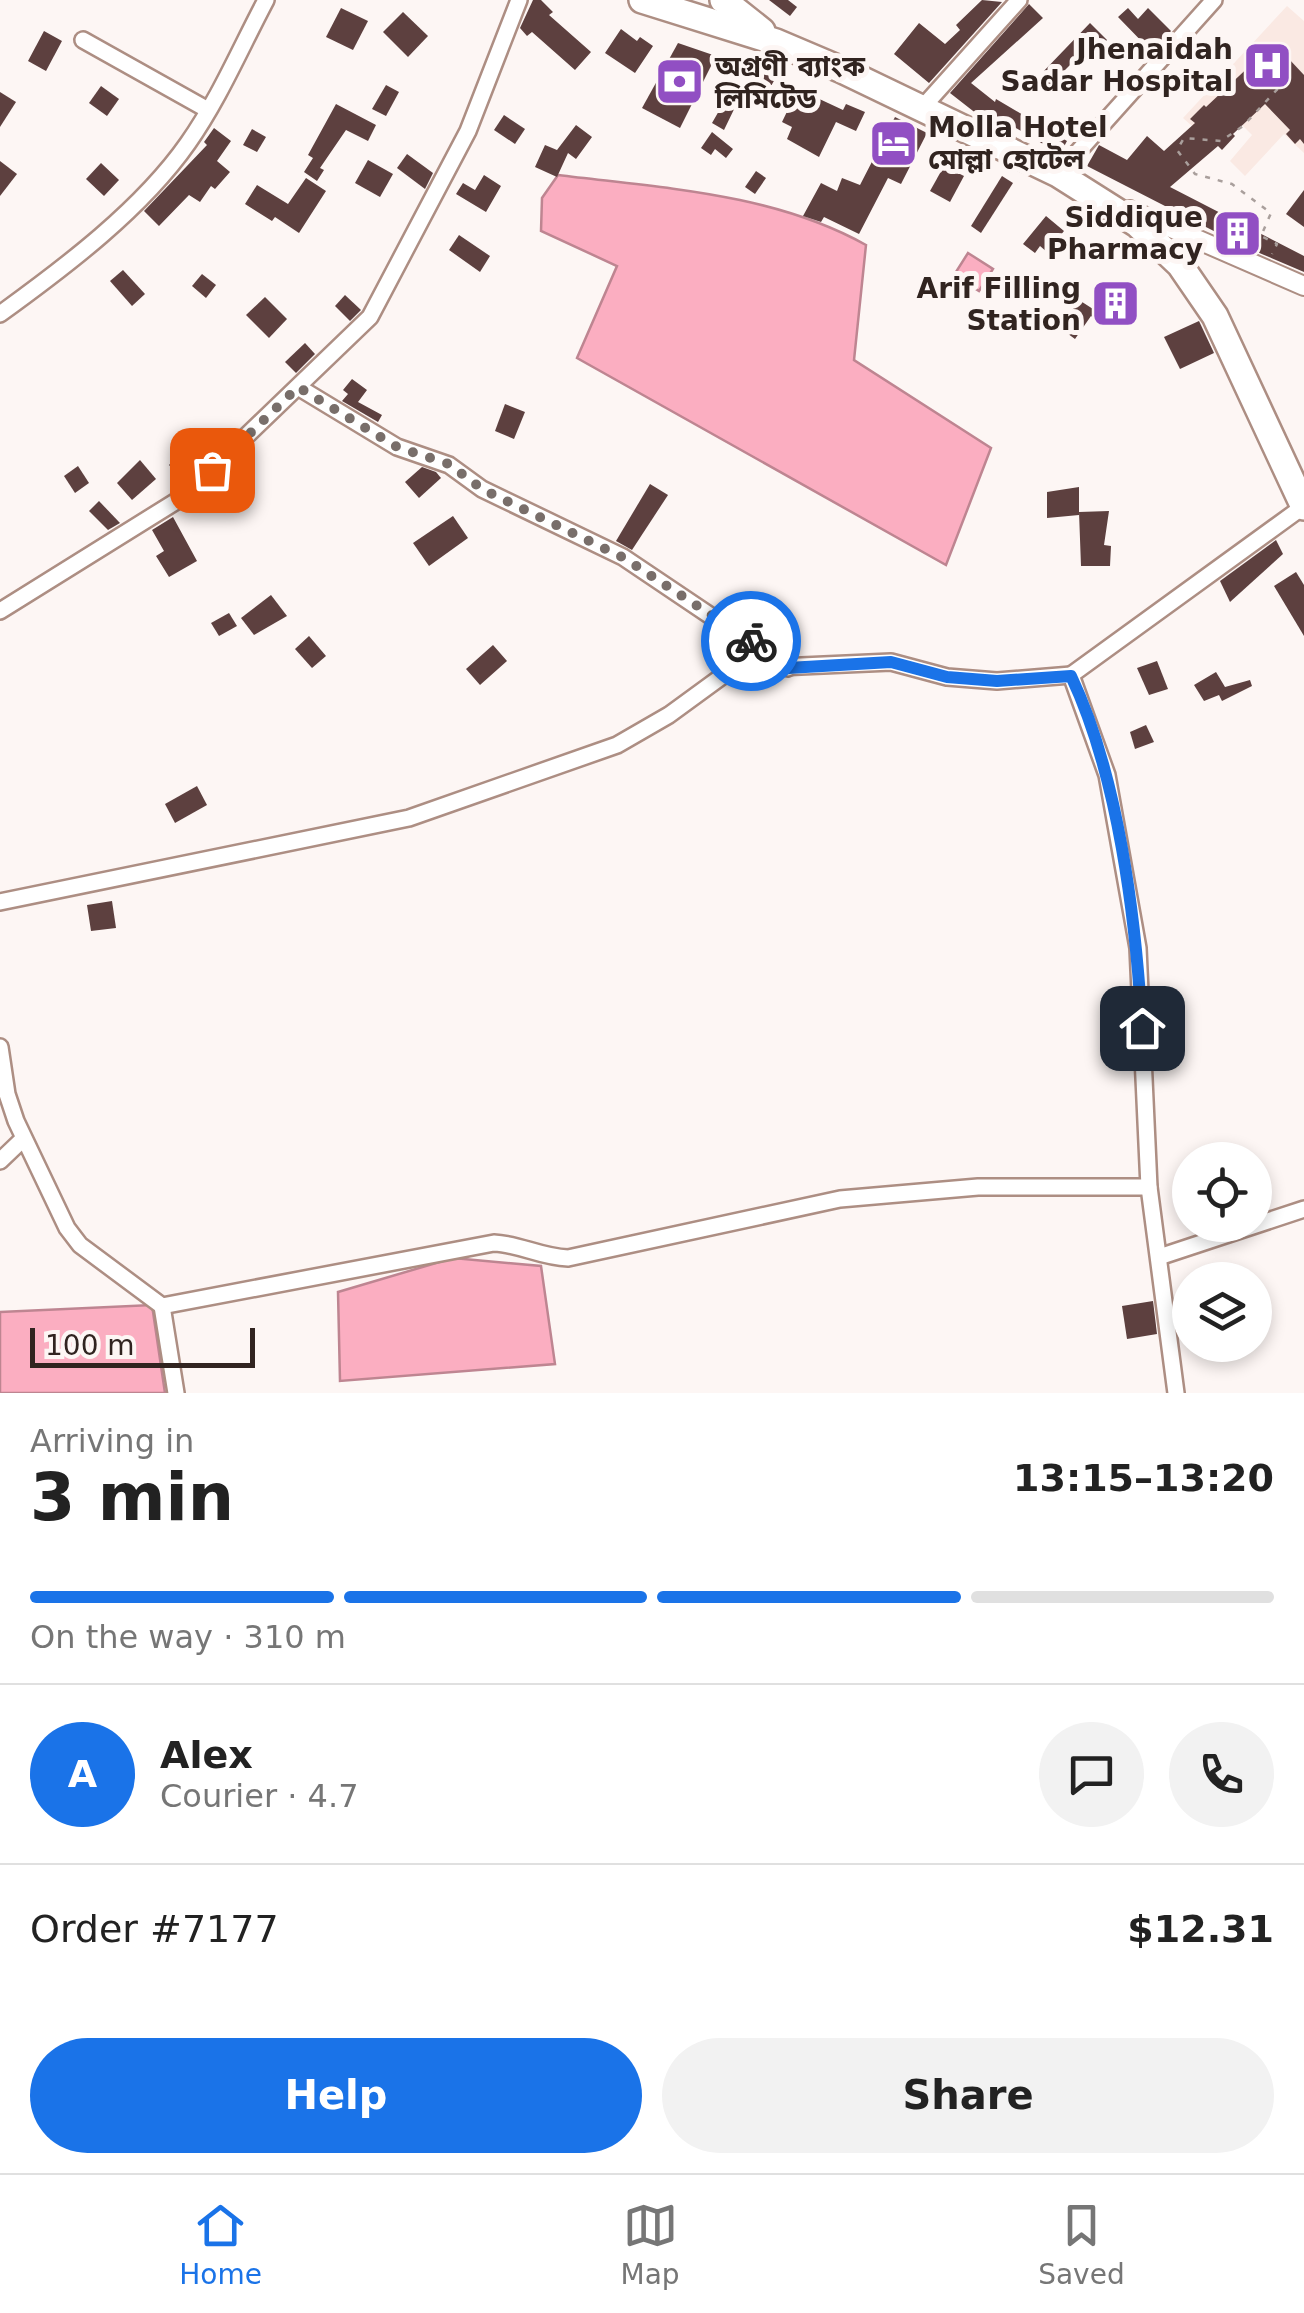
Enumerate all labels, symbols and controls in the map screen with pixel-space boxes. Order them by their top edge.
place label: Jhenaidah Sadar Hospital [1001,33,1233,98]
hospital icon: Jhenaidah Sadar Hospital [1242,39,1294,91]
place label: অগ্রণী ব্যাংক লিমিটেড [714,50,866,115]
bank icon: অগ্রণী ব্যাংক লিমিটেড [654,56,706,108]
place label: Molla Hotel মোল্লা হোটেল [928,111,1108,176]
hotel icon: Molla Hotel মোল্লা হোটেল [867,117,919,169]
place label: Siddique Pharmacy [1047,201,1203,266]
building icon: Siddique Pharmacy [1212,207,1264,259]
place label: Arif Filling Station [917,272,1081,337]
building icon: Arif Filling Station [1090,278,1142,330]
pin [170,428,255,513]
icon: bag [185,443,240,498]
courier [701,591,801,691]
icon: bike [724,614,779,669]
pin [1100,986,1185,1071]
icon: home [1115,1001,1170,1056]
map controls [1172,1142,1272,1362]
button: locate [1172,1142,1272,1242]
button: layers [1172,1262,1272,1362]
scale bar [30,1323,255,1368]
text: 100 m [45,1329,135,1362]
text: Arriving in [30,1422,194,1460]
text: 13:15–13:20 [1013,1456,1274,1500]
text: 3 min [30,1460,234,1535]
text: On the way · 310 m [30,1618,346,1656]
button: chat [1039,1722,1144,1827]
button: phone [1169,1722,1274,1827]
text: Alex [160,1733,253,1777]
text: A [68,1752,97,1796]
text: Courier · 4.7 [160,1777,359,1815]
text: Order #7177 [30,1907,279,1951]
text: $12.31 [1127,1907,1274,1951]
button: Help [30,2038,642,2153]
button: Share [662,2038,1274,2153]
tab: Home [179,2198,262,2291]
tab: Map [621,2198,680,2291]
tab: Saved [1038,2198,1125,2291]

